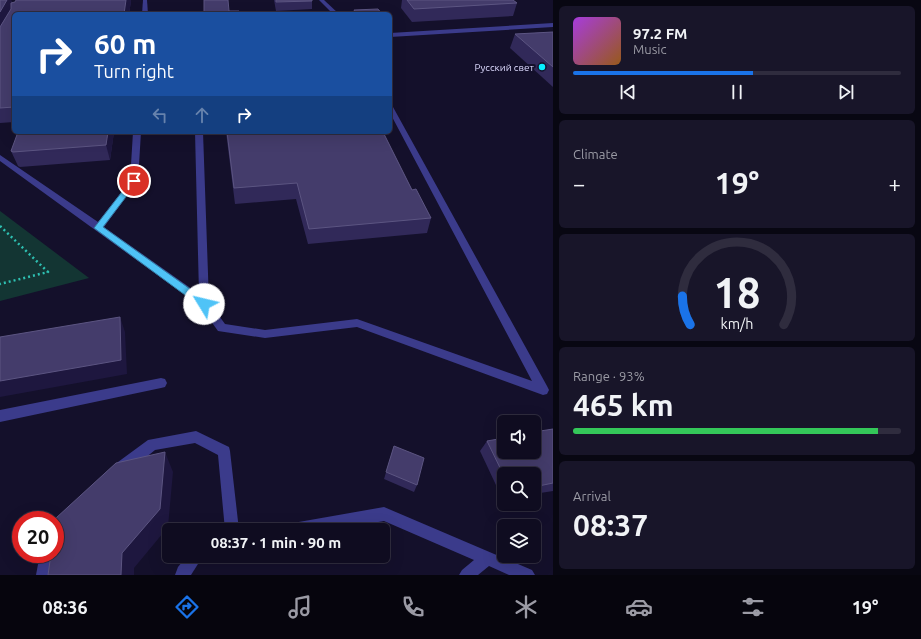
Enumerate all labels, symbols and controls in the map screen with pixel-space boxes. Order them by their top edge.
text: 97.2 FM [633,25,687,42]
icon: right [28,28,80,80]
text: 60 m [94,28,156,59]
text: Music [633,42,667,56]
text: Turn right [94,61,174,81]
place label: Русский свет [474,62,535,73]
marker: Русский свет [537,62,547,72]
icon: previous [617,81,639,103]
icon: pause [726,81,748,103]
icon: next [835,81,857,103]
icon: left [149,104,171,126]
icon: ahead [191,104,213,126]
icon: right [233,104,255,126]
text: Climate [573,147,618,161]
pin [117,164,151,198]
text: 19° [715,166,759,200]
icon: arrive [123,170,145,192]
text: − [573,171,585,196]
text: + [889,171,901,196]
text: 18 [714,269,760,316]
position arrow [183,283,225,325]
text: km/h [721,316,753,332]
text: Range · 93% [573,369,645,383]
text: 465 km [573,388,674,422]
map controls [497,415,541,563]
button: sound [497,415,541,459]
button: search [497,467,541,511]
text: Arrival [573,489,611,503]
text: 08:37 [573,508,648,542]
speed limit sign: 20 [12,511,64,563]
button: layers [497,519,541,563]
text: 08:37 · 1 min · 90 m [211,534,341,551]
icon: directions [173,593,201,621]
icon: music [286,593,314,621]
icon: phone [399,593,427,621]
icon: climate [512,593,540,621]
icon: car [625,593,653,621]
icon: filters [739,593,767,621]
text: 08:36 [43,597,88,617]
text: 19° [852,597,878,617]

